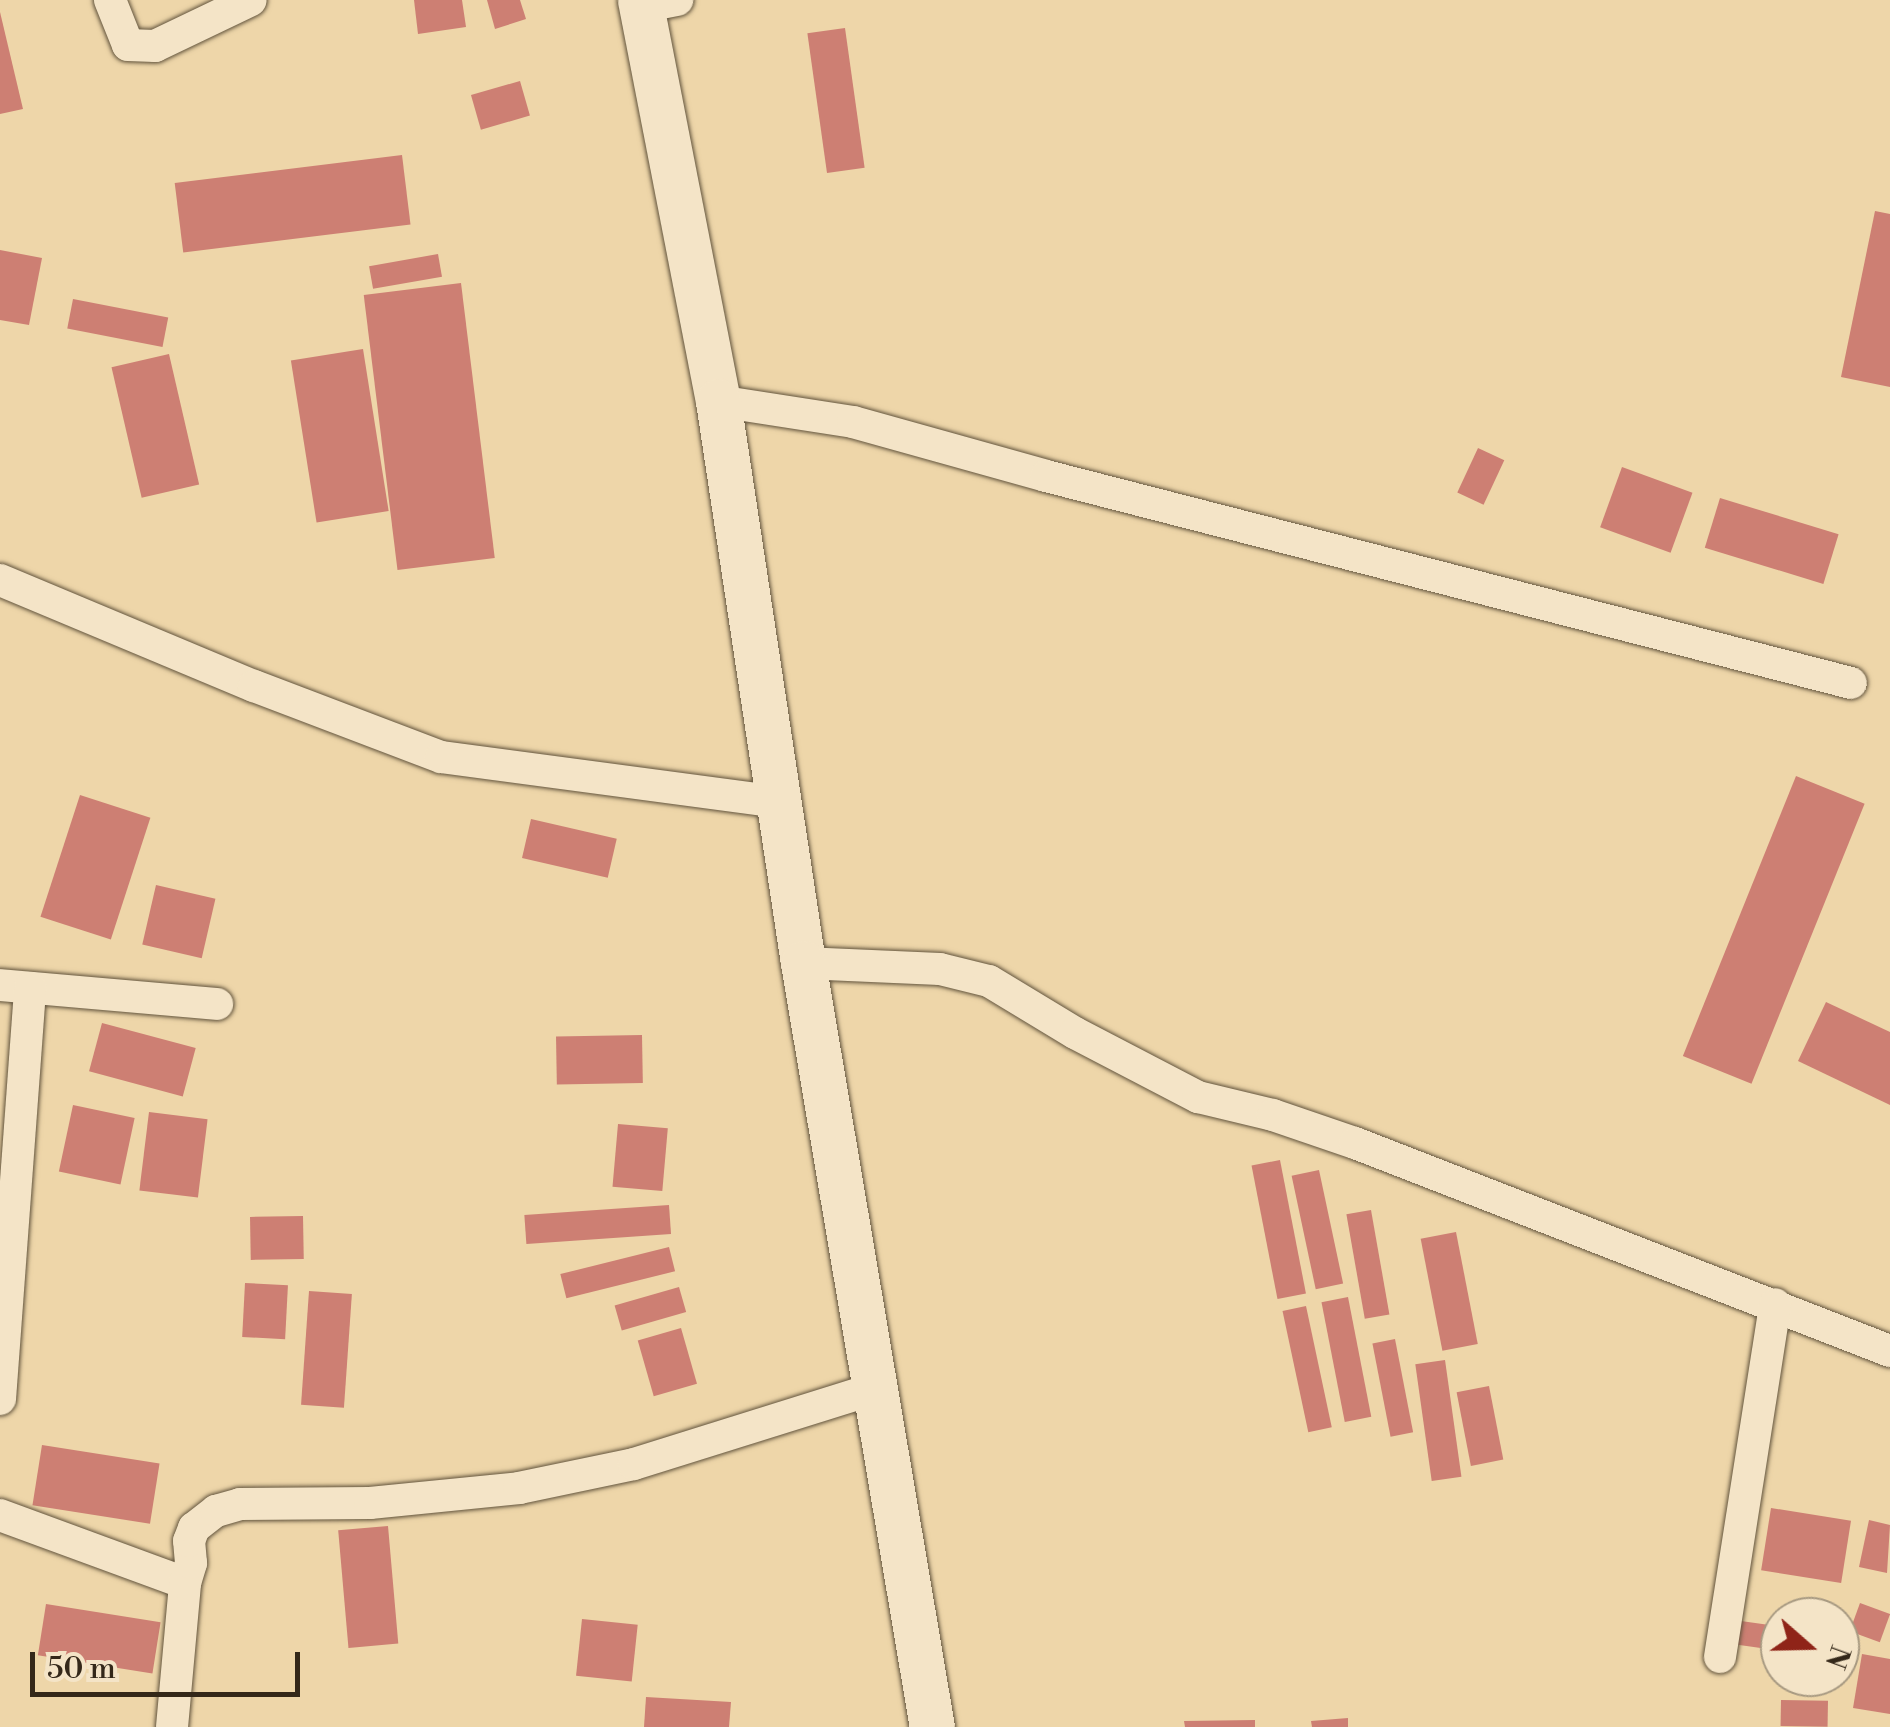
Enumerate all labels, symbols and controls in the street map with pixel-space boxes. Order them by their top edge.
north arrow [1760,1597,1860,1697]
scale bar [35,1632,305,1694]
text: N [1817,1640,1857,1673]
text: 50 m [47,1650,116,1688]

